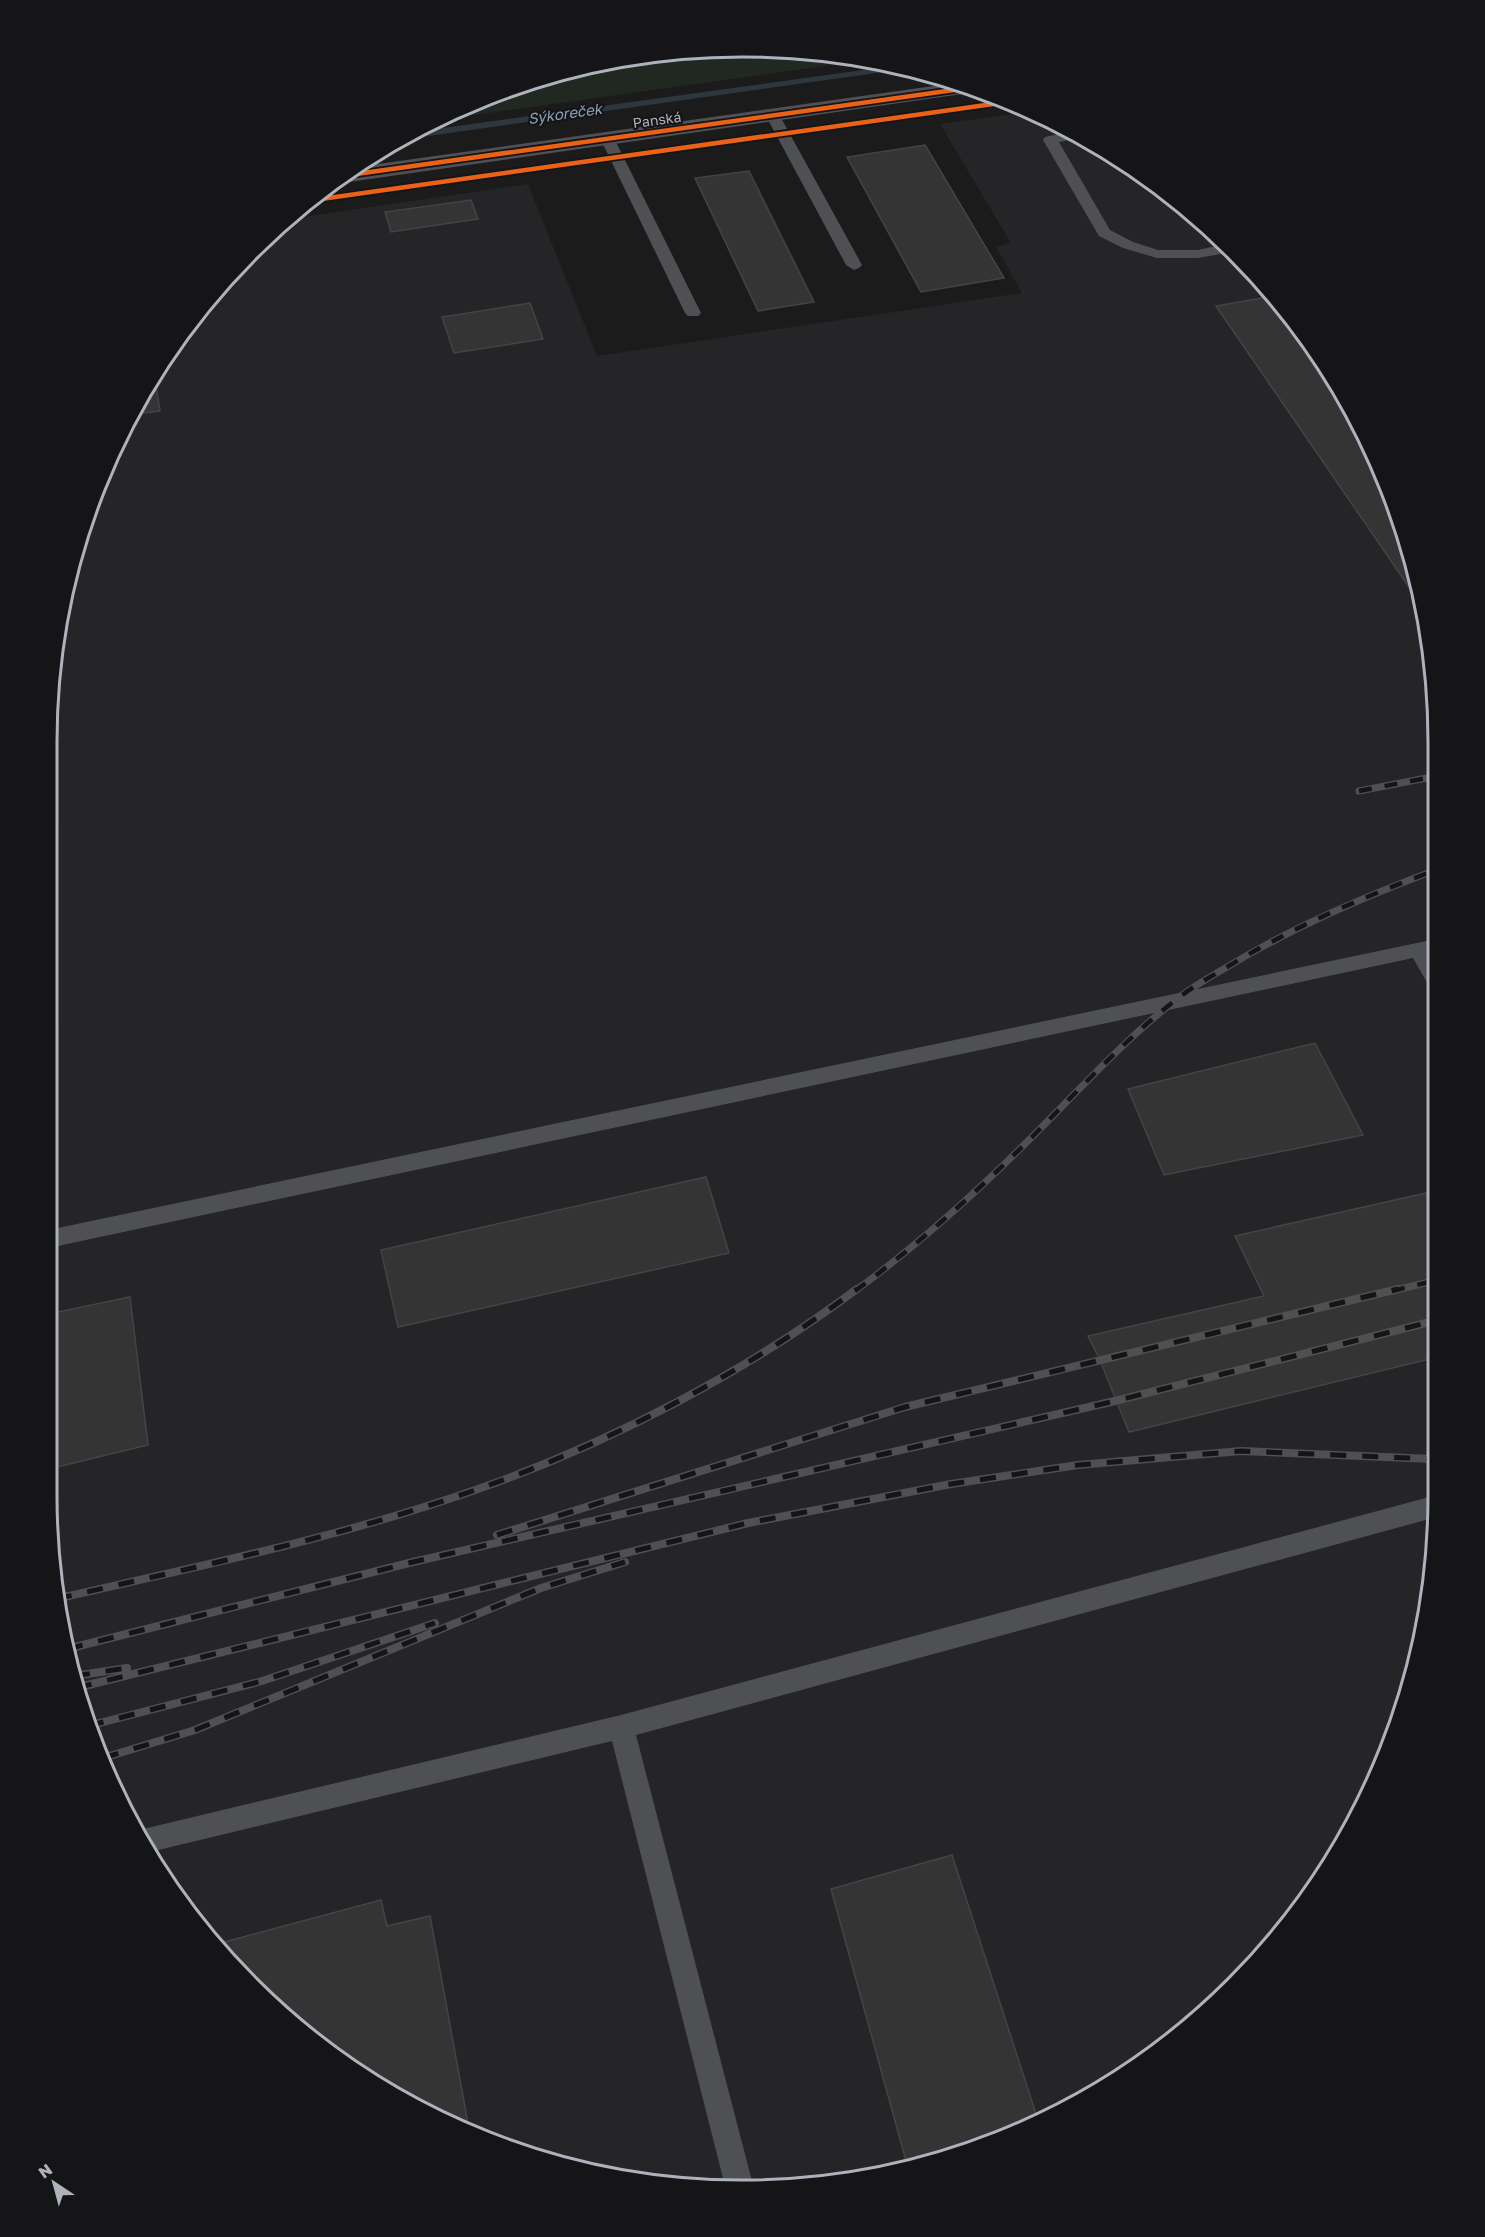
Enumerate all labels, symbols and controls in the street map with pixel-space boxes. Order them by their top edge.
water label: Sýkoreček [527,99,605,128]
street label: Panská [632,108,682,131]
north arrow [24,2153,84,2213]
text: N [34,2159,56,2183]

